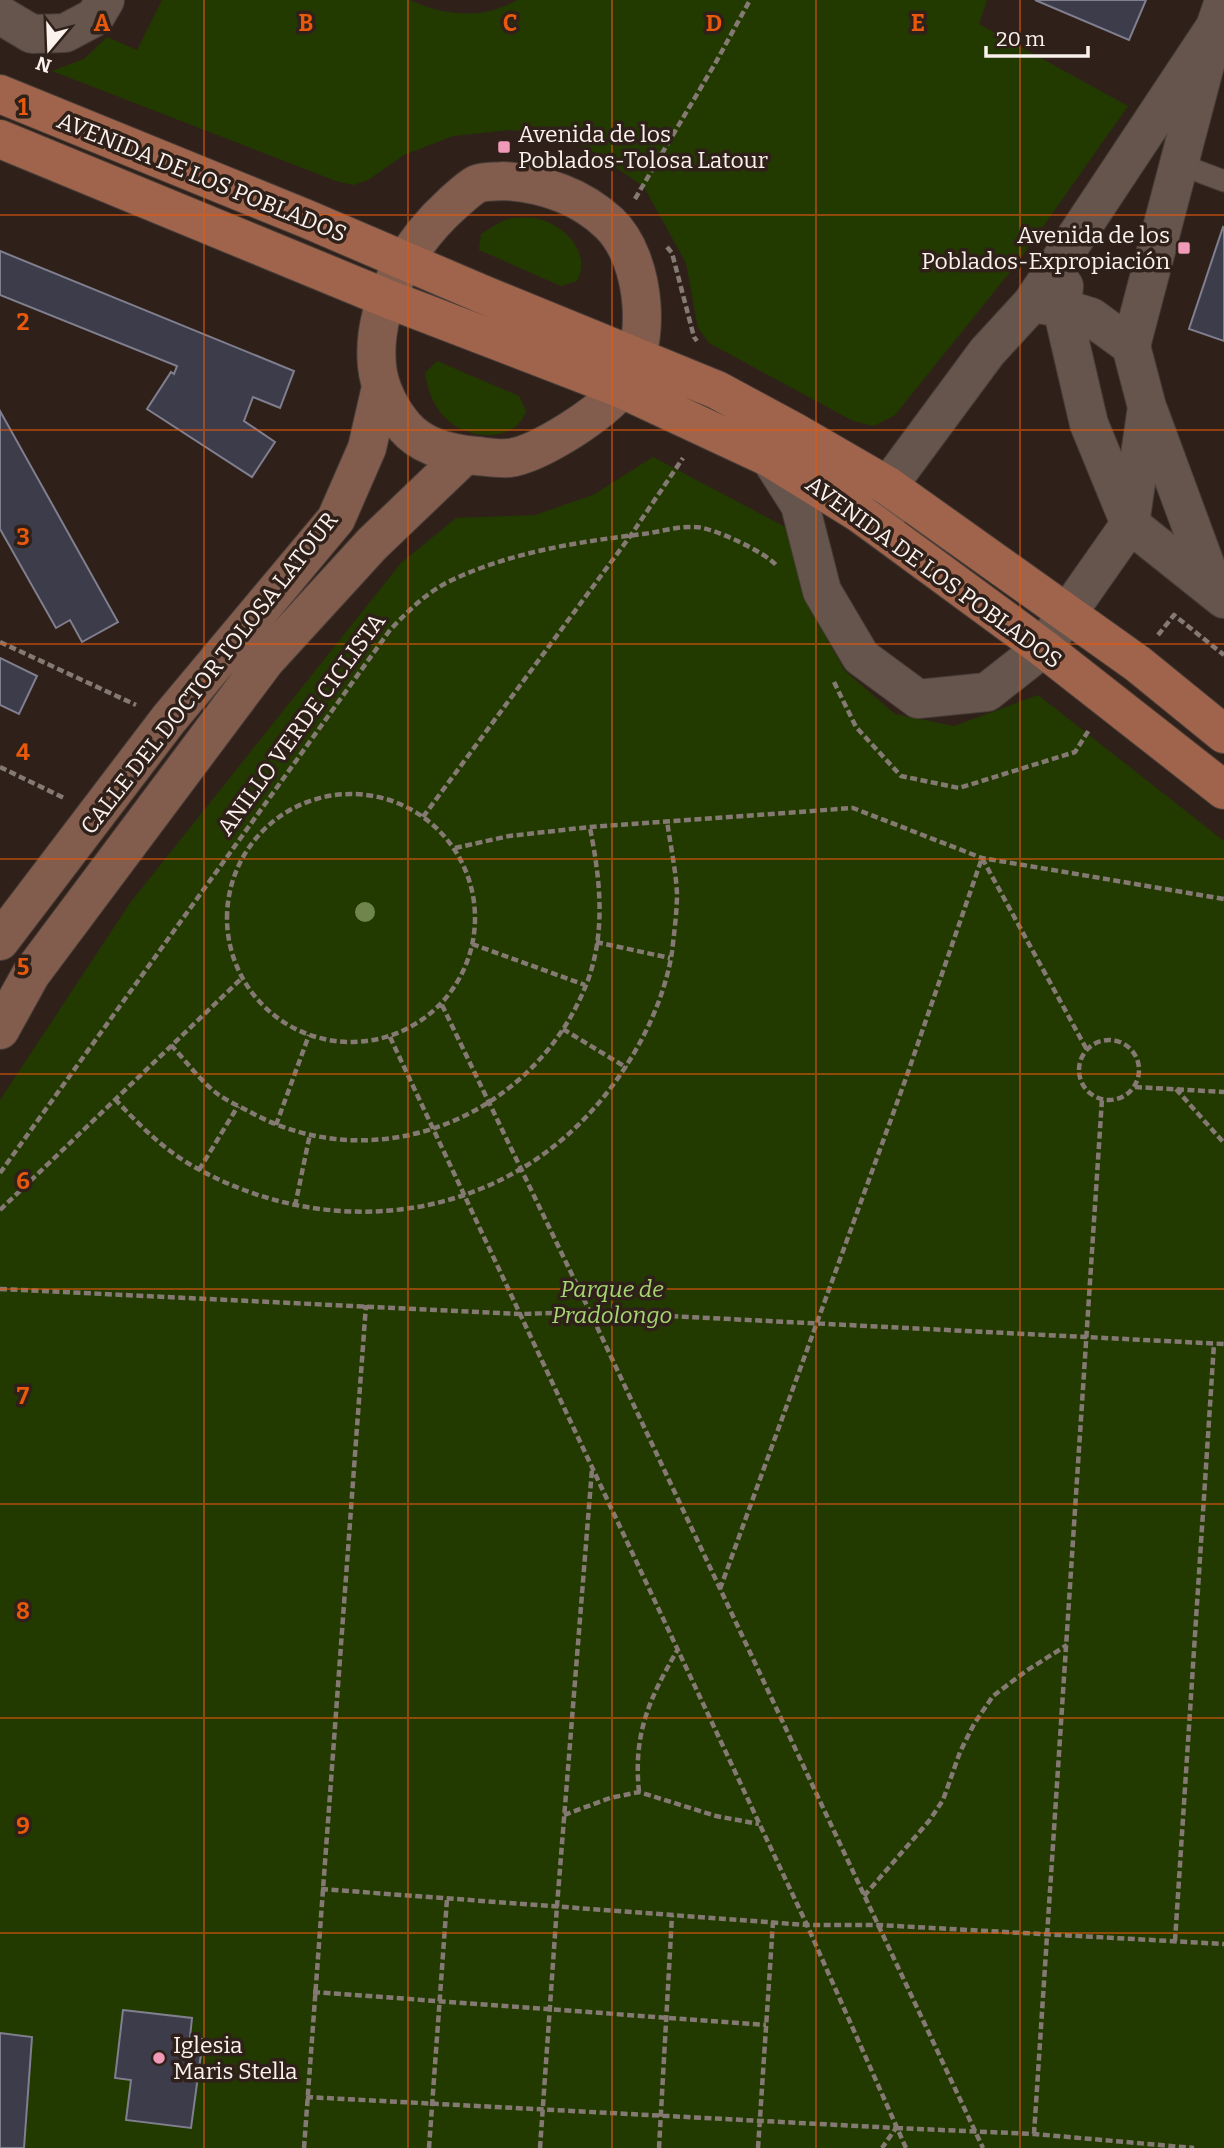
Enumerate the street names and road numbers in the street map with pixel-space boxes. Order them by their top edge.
street label: AVENIDA DE LOS POBLADOS [53,106,351,248]
street label: AVENIDA DE LOS POBLADOS [801,470,1067,674]
street label: CALLE DEL DOCTOR TOLOSA LATOUR [74,506,344,840]
street label: ANILLO VERDE CICLISTA [211,607,391,840]

